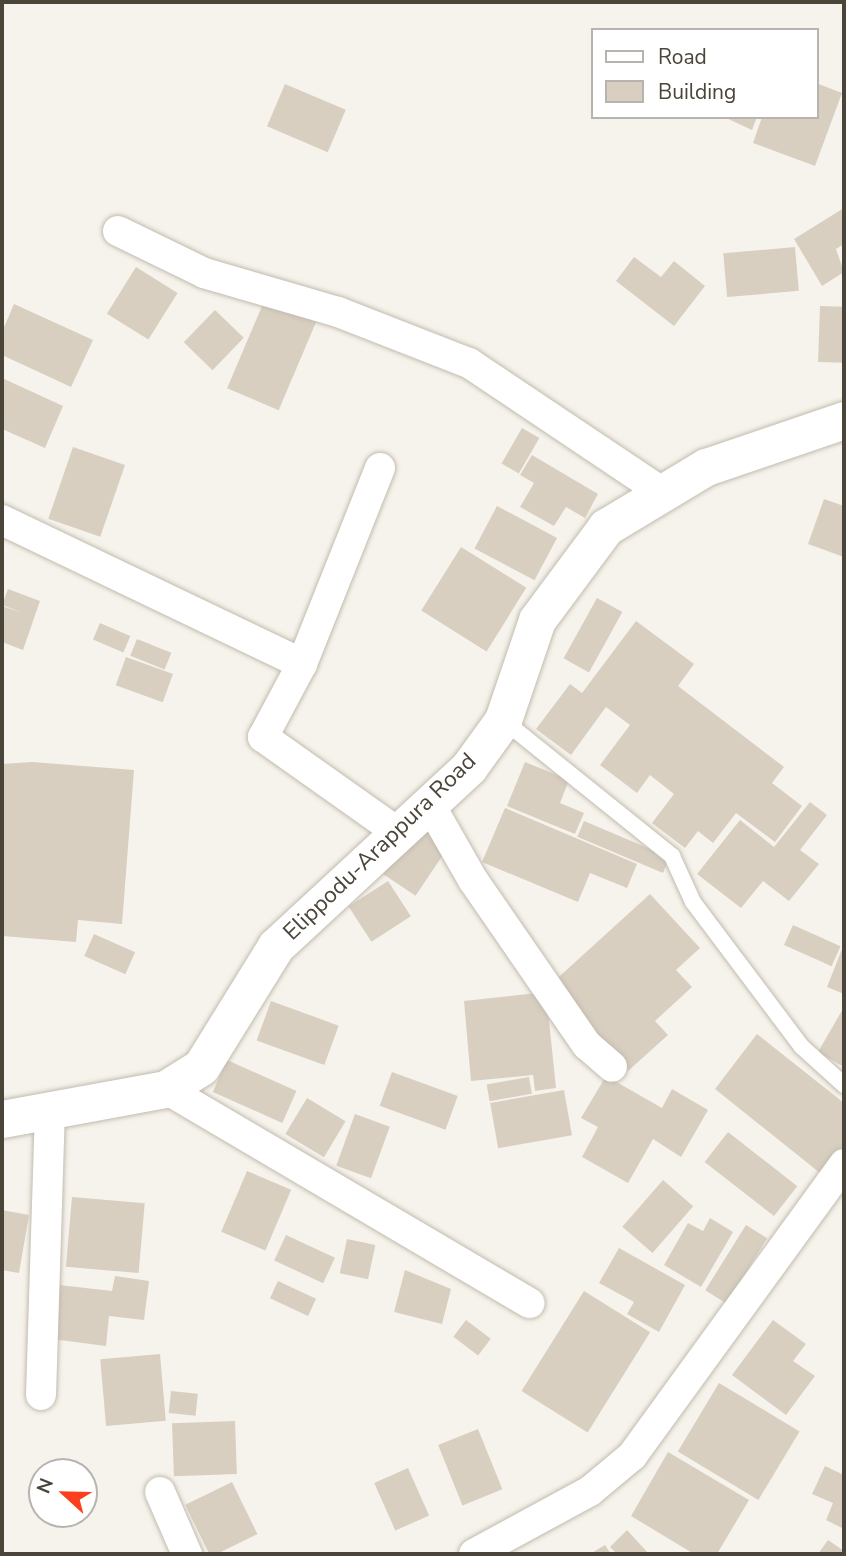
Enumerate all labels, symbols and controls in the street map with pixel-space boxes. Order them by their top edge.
legend [590,28,818,119]
text: Road [658,43,707,71]
text: Building [658,78,736,106]
street label: Elippodu-Arappura Road [278,748,482,946]
north arrow [28,1458,98,1528]
text: N [31,1474,60,1497]

